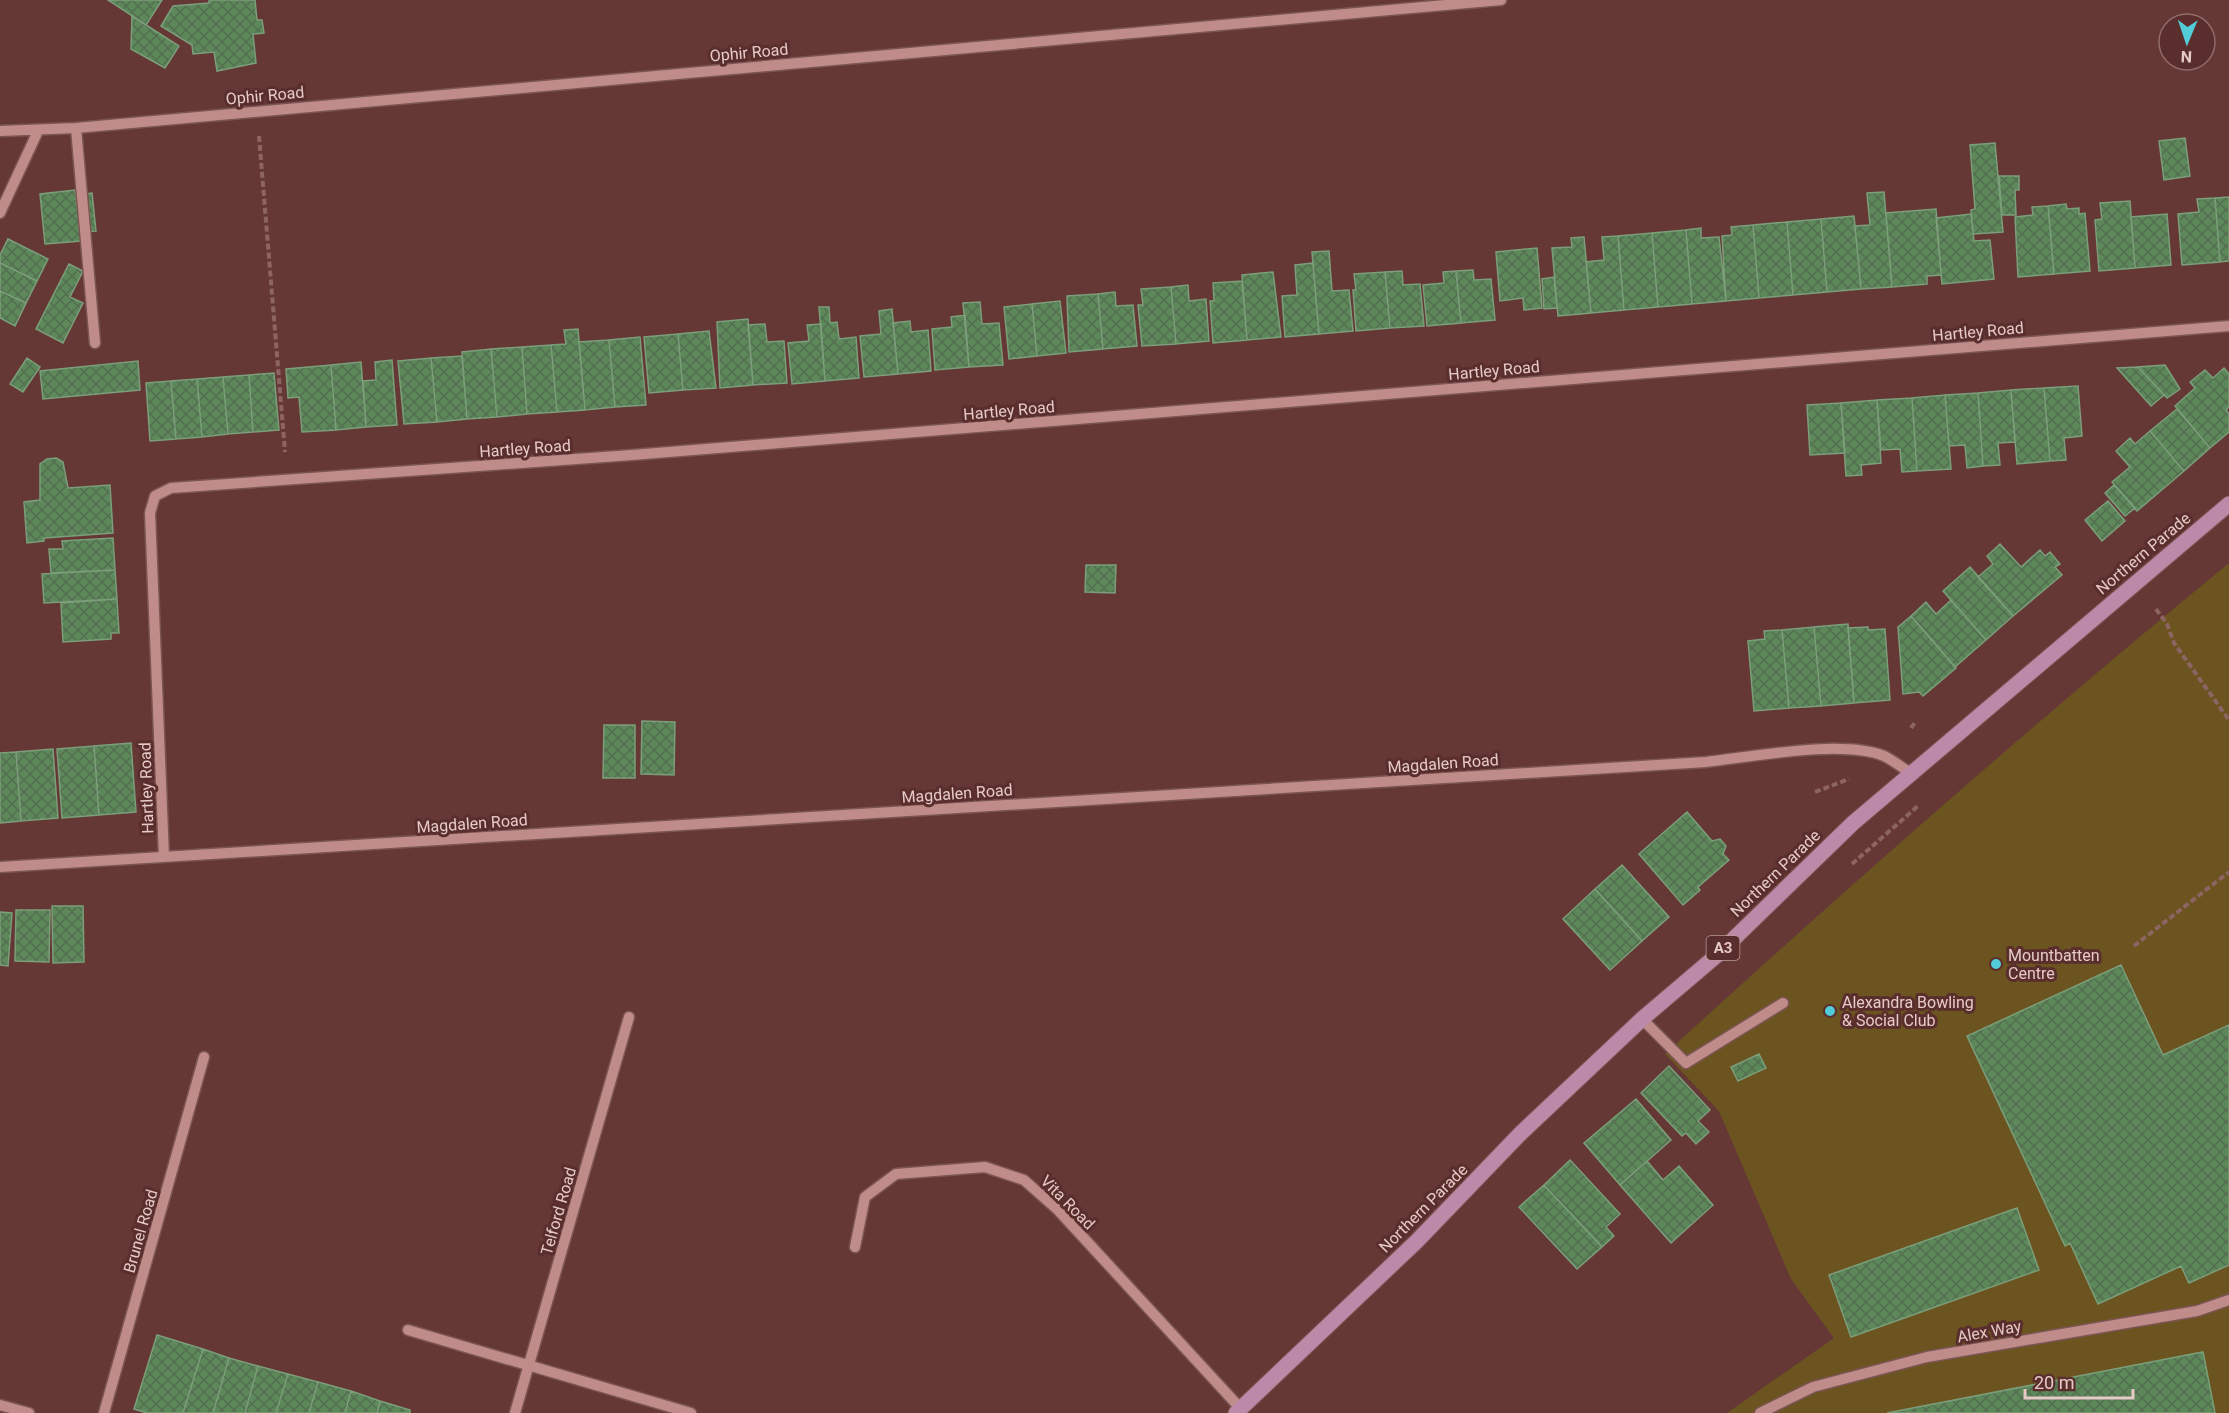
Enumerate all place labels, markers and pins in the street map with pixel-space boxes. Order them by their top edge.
place label: Mountbatten Centre [2008,946,2099,983]
marker: Mountbatten Centre [1989,957,2003,971]
place label: Alexandra Bowling & Social Club [1842,993,1974,1030]
marker: Alexandra Bowling & Social Club [1823,1004,1837,1018]

